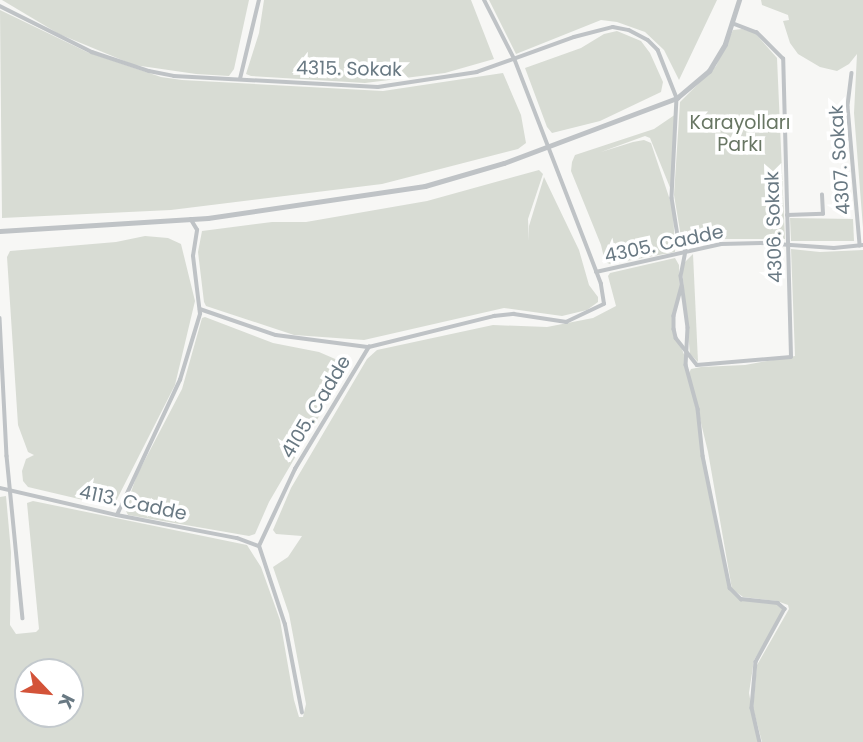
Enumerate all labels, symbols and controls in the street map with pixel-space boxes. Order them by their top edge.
street label: 4315. Sokak [296,57,402,81]
street label: 4307. Sokak [825,104,855,216]
park label: Karayolları Parkı [690,112,790,156]
street label: 4306. Sokak [761,171,787,283]
street label: 4305. Cadde [602,220,726,268]
street label: 4105. Cadde [276,351,356,463]
street label: 4113. Cadde [77,480,189,526]
north arrow [14,658,84,728]
text: K [51,690,82,713]

